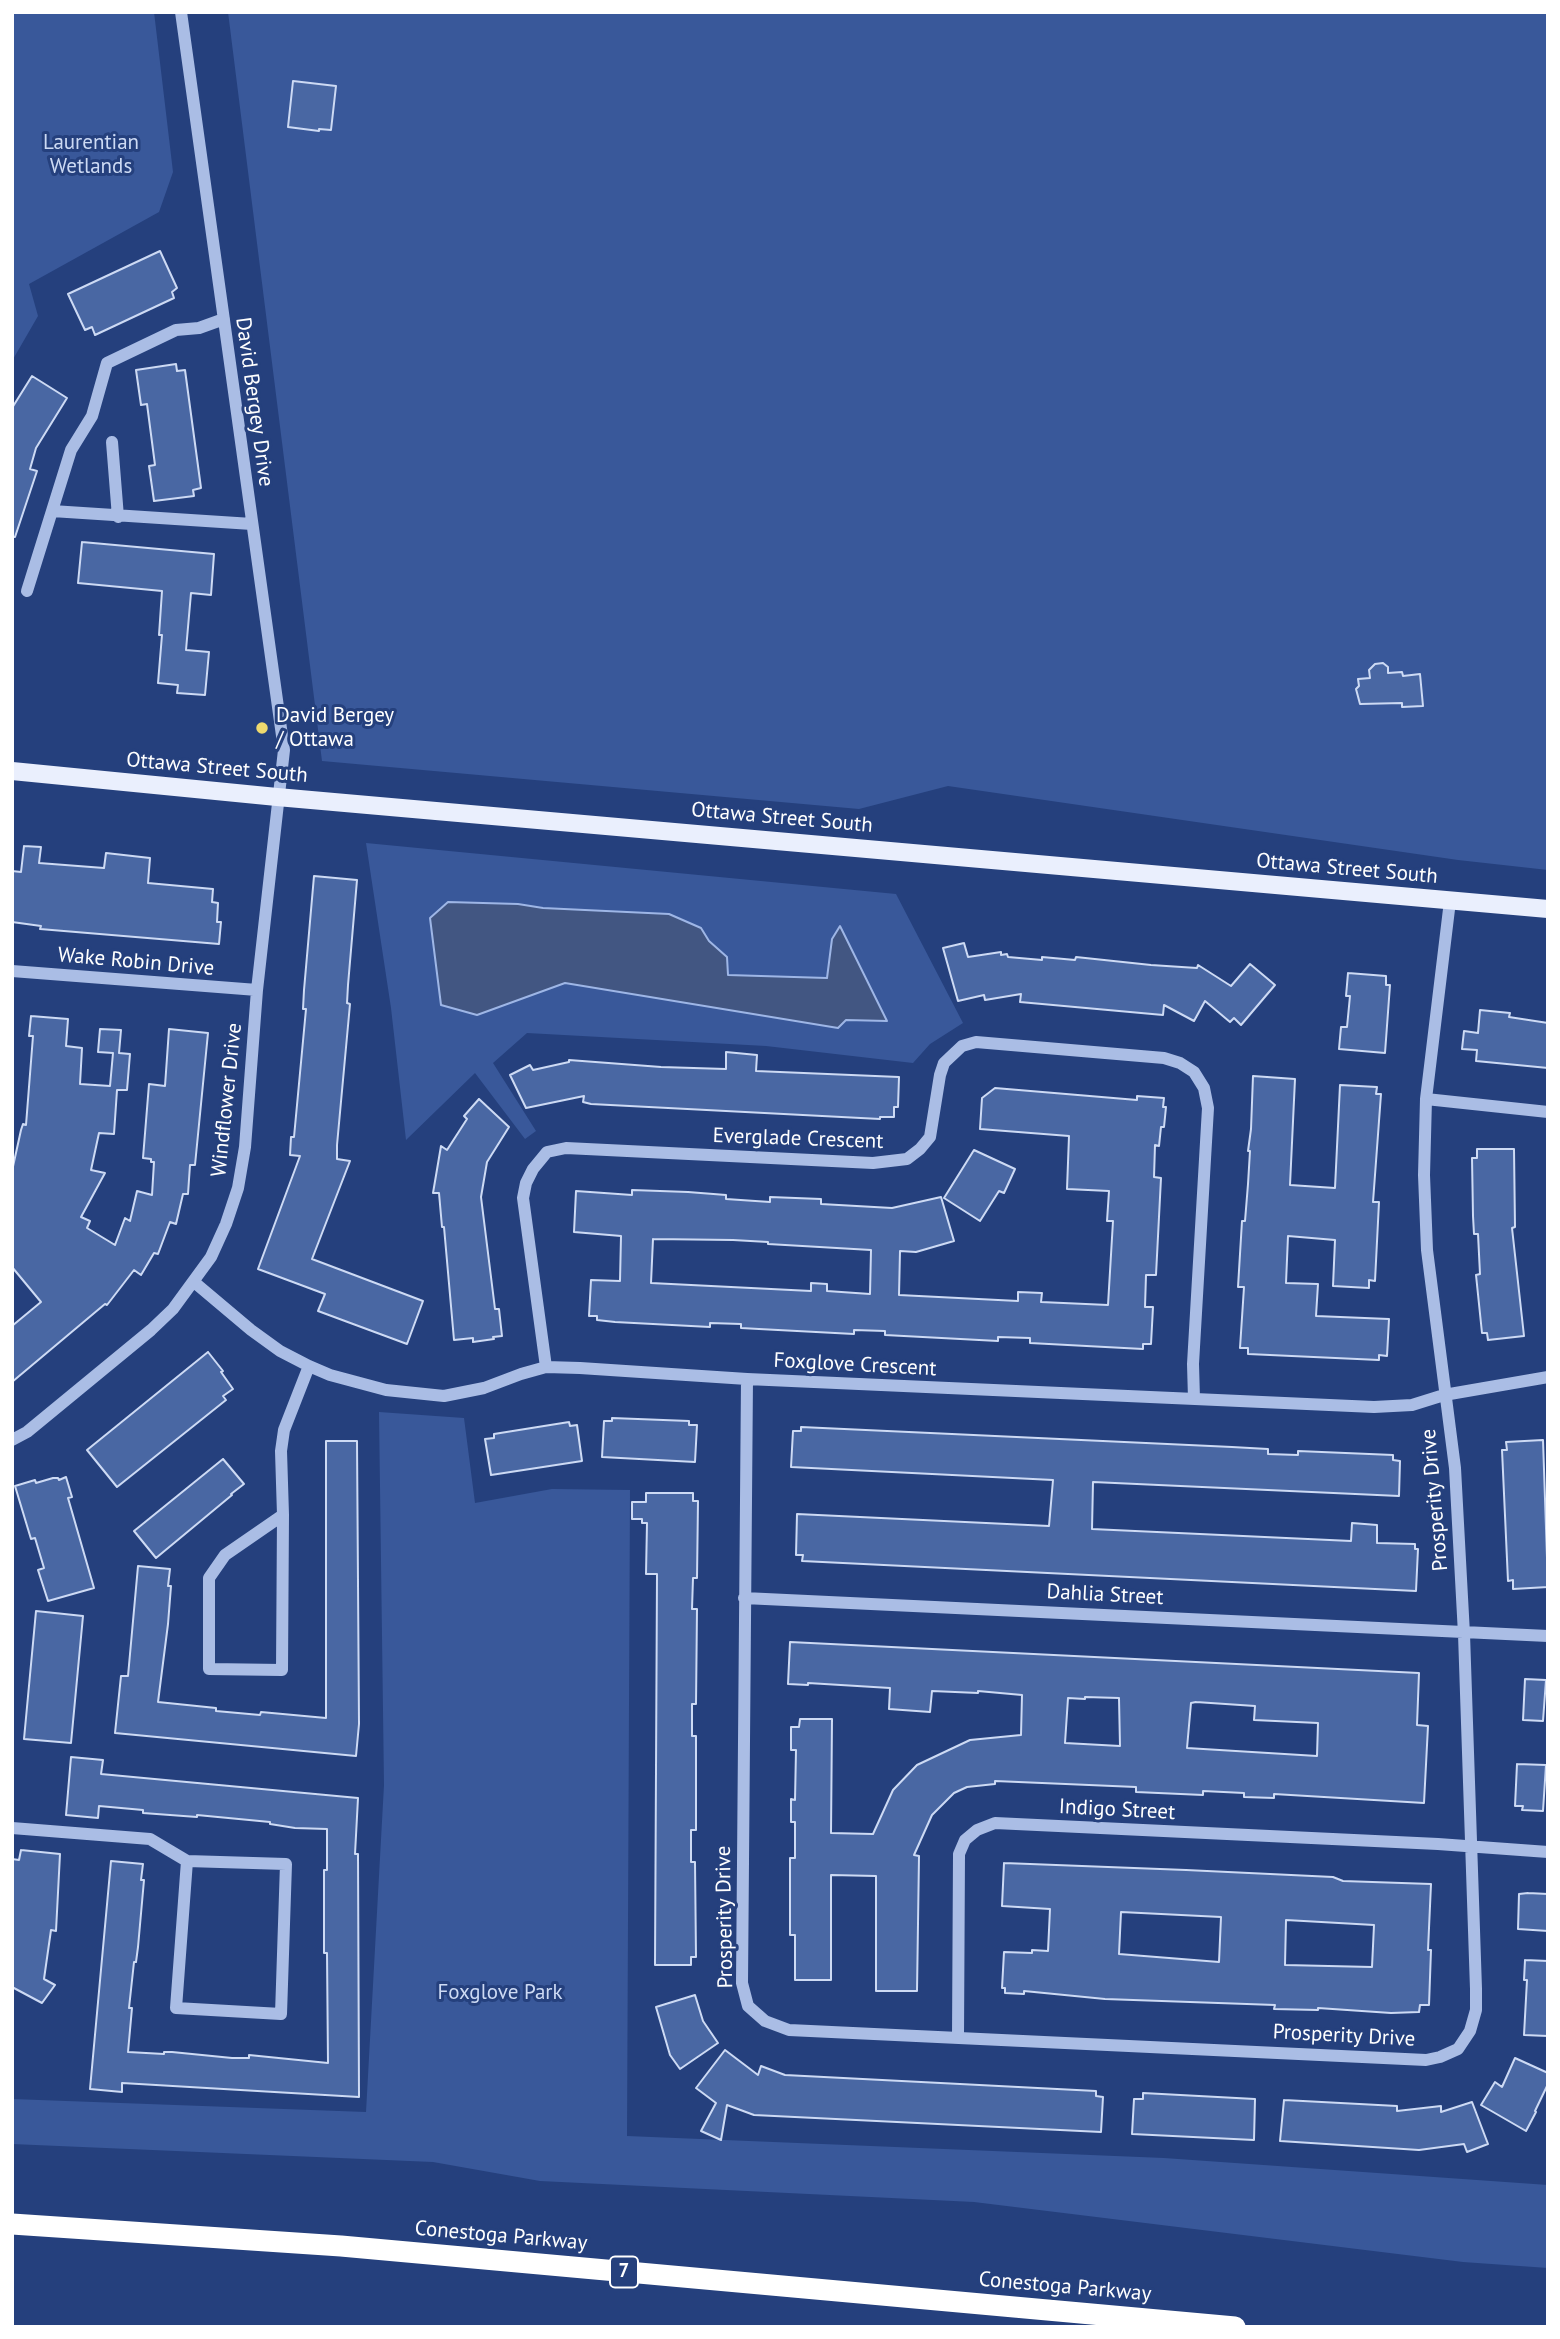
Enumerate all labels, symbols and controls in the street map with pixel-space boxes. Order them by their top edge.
park label: Laurentian Wetlands [43,130,139,180]
street label: David Bergey Drive [230,316,278,488]
place label: David Bergey / Ottawa [276,703,394,753]
marker: David Bergey / Ottawa [254,720,270,736]
street label: Ottawa Street South [125,748,309,788]
street label: Ottawa Street South [690,798,874,838]
street label: Ottawa Street South [1255,849,1439,889]
street label: Wake Robin Drive [57,943,215,981]
street label: Windflower Drive [206,1022,248,1178]
street label: Everglade Crescent [712,1123,884,1155]
street label: Foxglove Crescent [773,1348,937,1382]
street label: Prosperity Drive [1416,1428,1454,1572]
street label: Dahlia Street [1046,1579,1164,1611]
street label: Indigo Street [1058,1794,1176,1826]
street label: Prosperity Drive [711,1845,739,1989]
park label: Foxglove Park [437,1980,563,2006]
street label: Prosperity Drive [1272,2020,1416,2052]
street label: Conestoga Parkway [414,2216,588,2256]
road number: 7 [610,2256,638,2288]
street label: Conestoga Parkway [978,2267,1152,2307]

